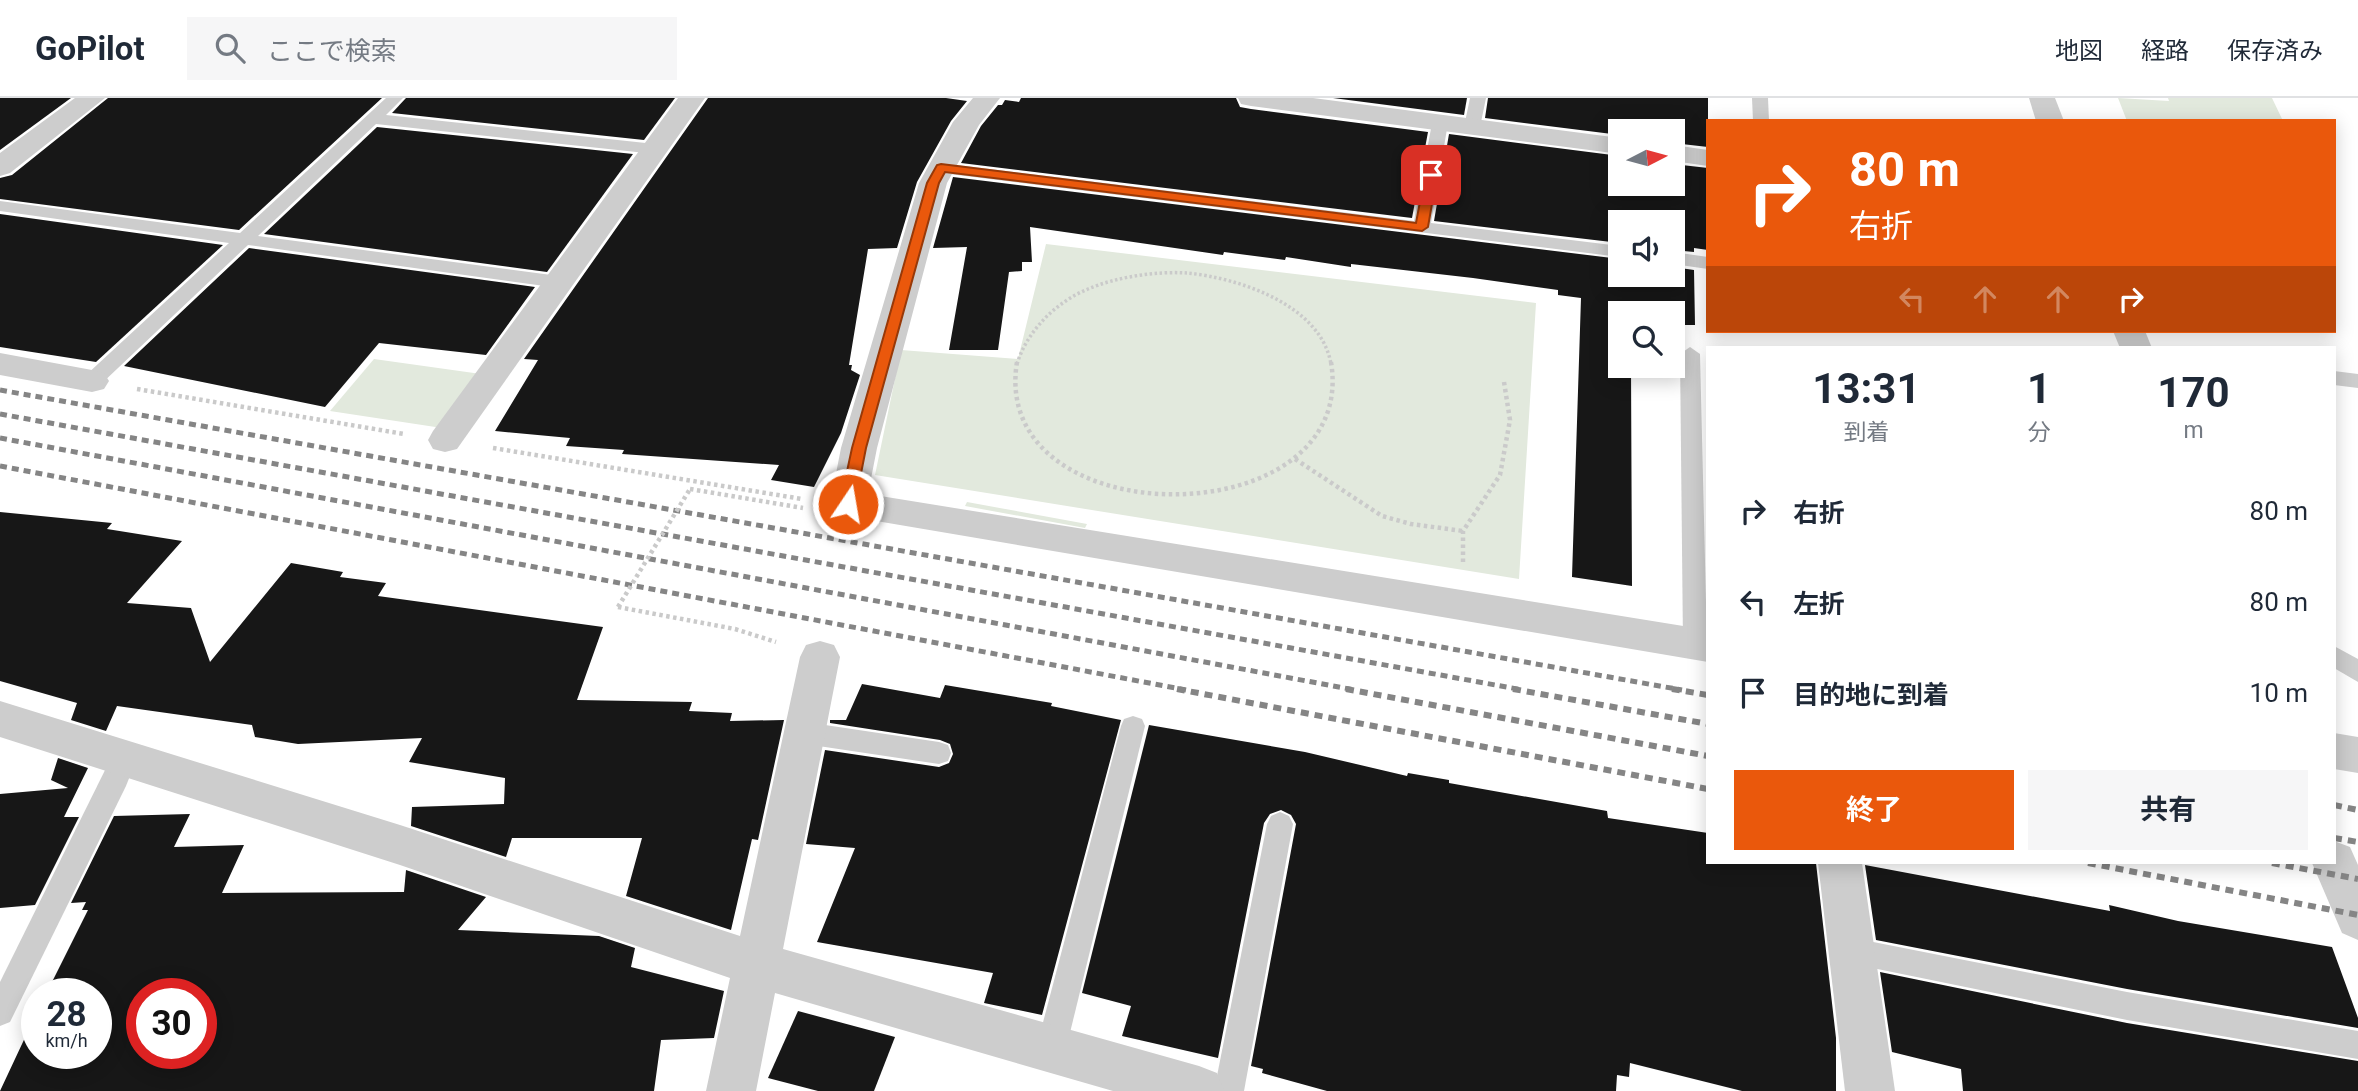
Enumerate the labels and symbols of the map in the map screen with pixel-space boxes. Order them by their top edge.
north arrow [1608,119,1685,196]
pin [1401,145,1461,205]
position arrow [811,467,885,541]
speed limit sign: 30 [126,978,217,1069]

